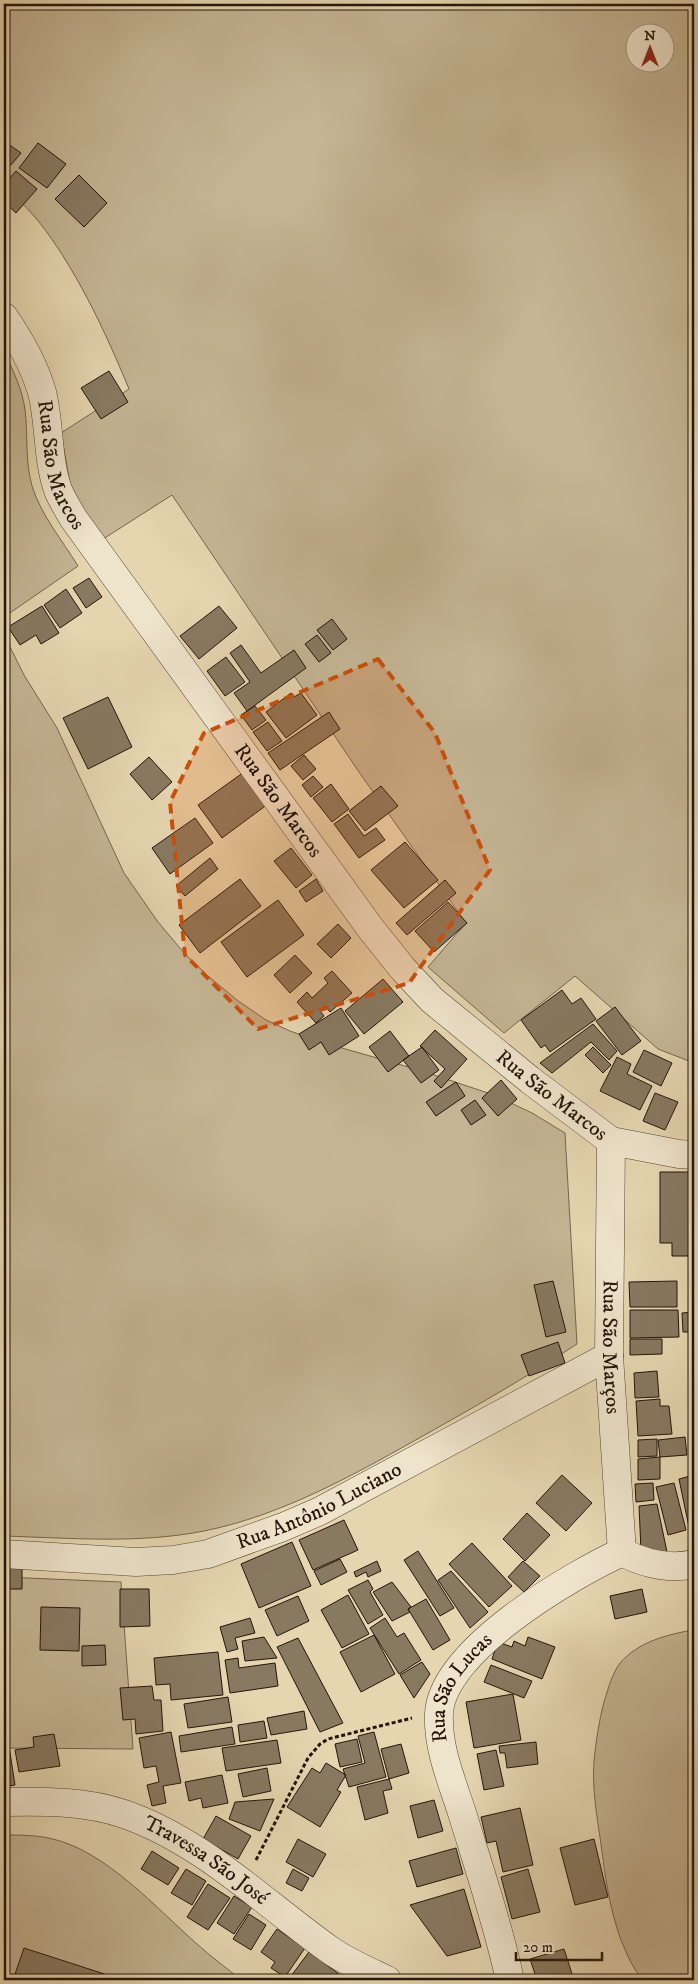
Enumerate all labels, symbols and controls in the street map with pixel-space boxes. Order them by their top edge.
north arrow [626,22,676,72]
text: N [644,27,656,45]
street label: Rua São Marcos [31,398,90,535]
street label: Rua São Marcos [228,739,328,863]
street label: Rua São Marcos [490,1044,613,1147]
street label: Rua São Marços [596,1280,626,1415]
street label: Rua Antônio Luciano [233,1457,406,1556]
street label: Rua São Lucas [426,1627,498,1744]
street label: Travessa São José [140,1810,274,1911]
scale bar [516,1929,602,1961]
text: 20 m [523,1938,553,1957]

